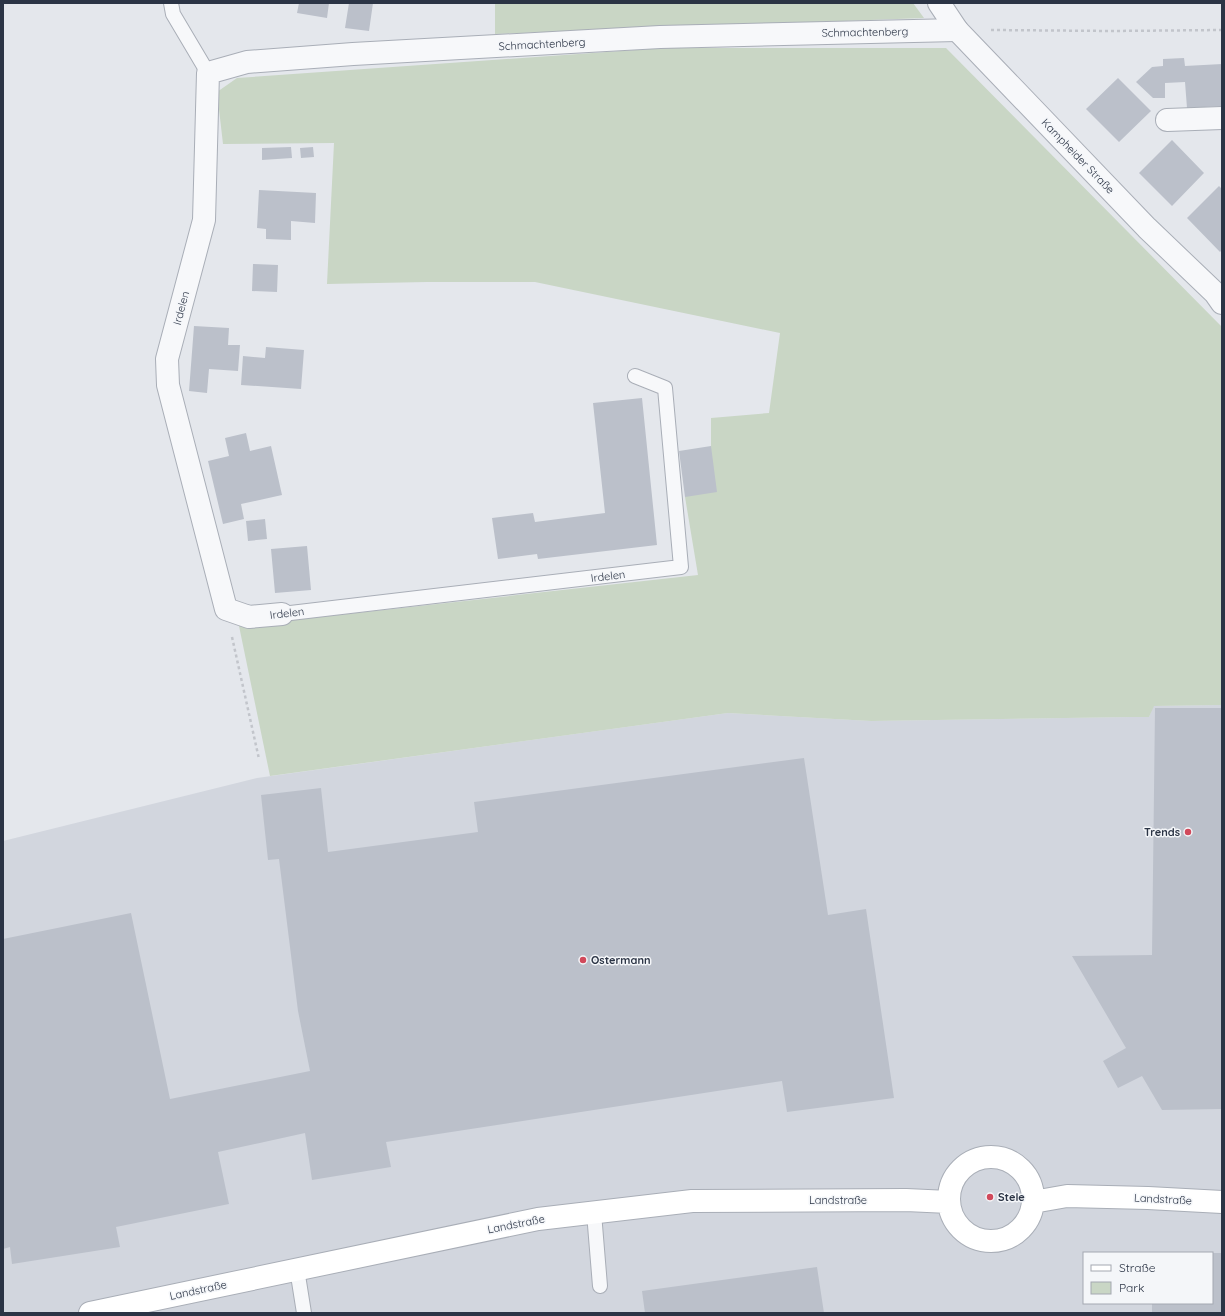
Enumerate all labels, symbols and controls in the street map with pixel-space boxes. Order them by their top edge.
street label: Schmachtenberg [821,24,909,40]
street label: Schmachtenberg [498,35,586,53]
street label: Kampheider Straße [1038,115,1118,197]
street label: Irdelen [170,289,192,327]
street label: Irdelen [590,567,626,585]
street label: Irdelen [269,604,305,622]
place label: Trends [1144,825,1180,839]
marker: Trends [1183,827,1193,837]
place label: Ostermann [591,953,651,967]
marker: Ostermann [578,955,588,965]
place label: Stele [998,1190,1025,1204]
street label: Landstraße [1134,1190,1192,1208]
marker: Stele [985,1192,995,1202]
street label: Landstraße [809,1193,867,1207]
street label: Landstraße [486,1212,546,1236]
legend [1083,1252,1213,1304]
text: Straße [1119,1260,1156,1275]
street label: Landstraße [168,1277,228,1303]
text: Park [1119,1280,1144,1295]

